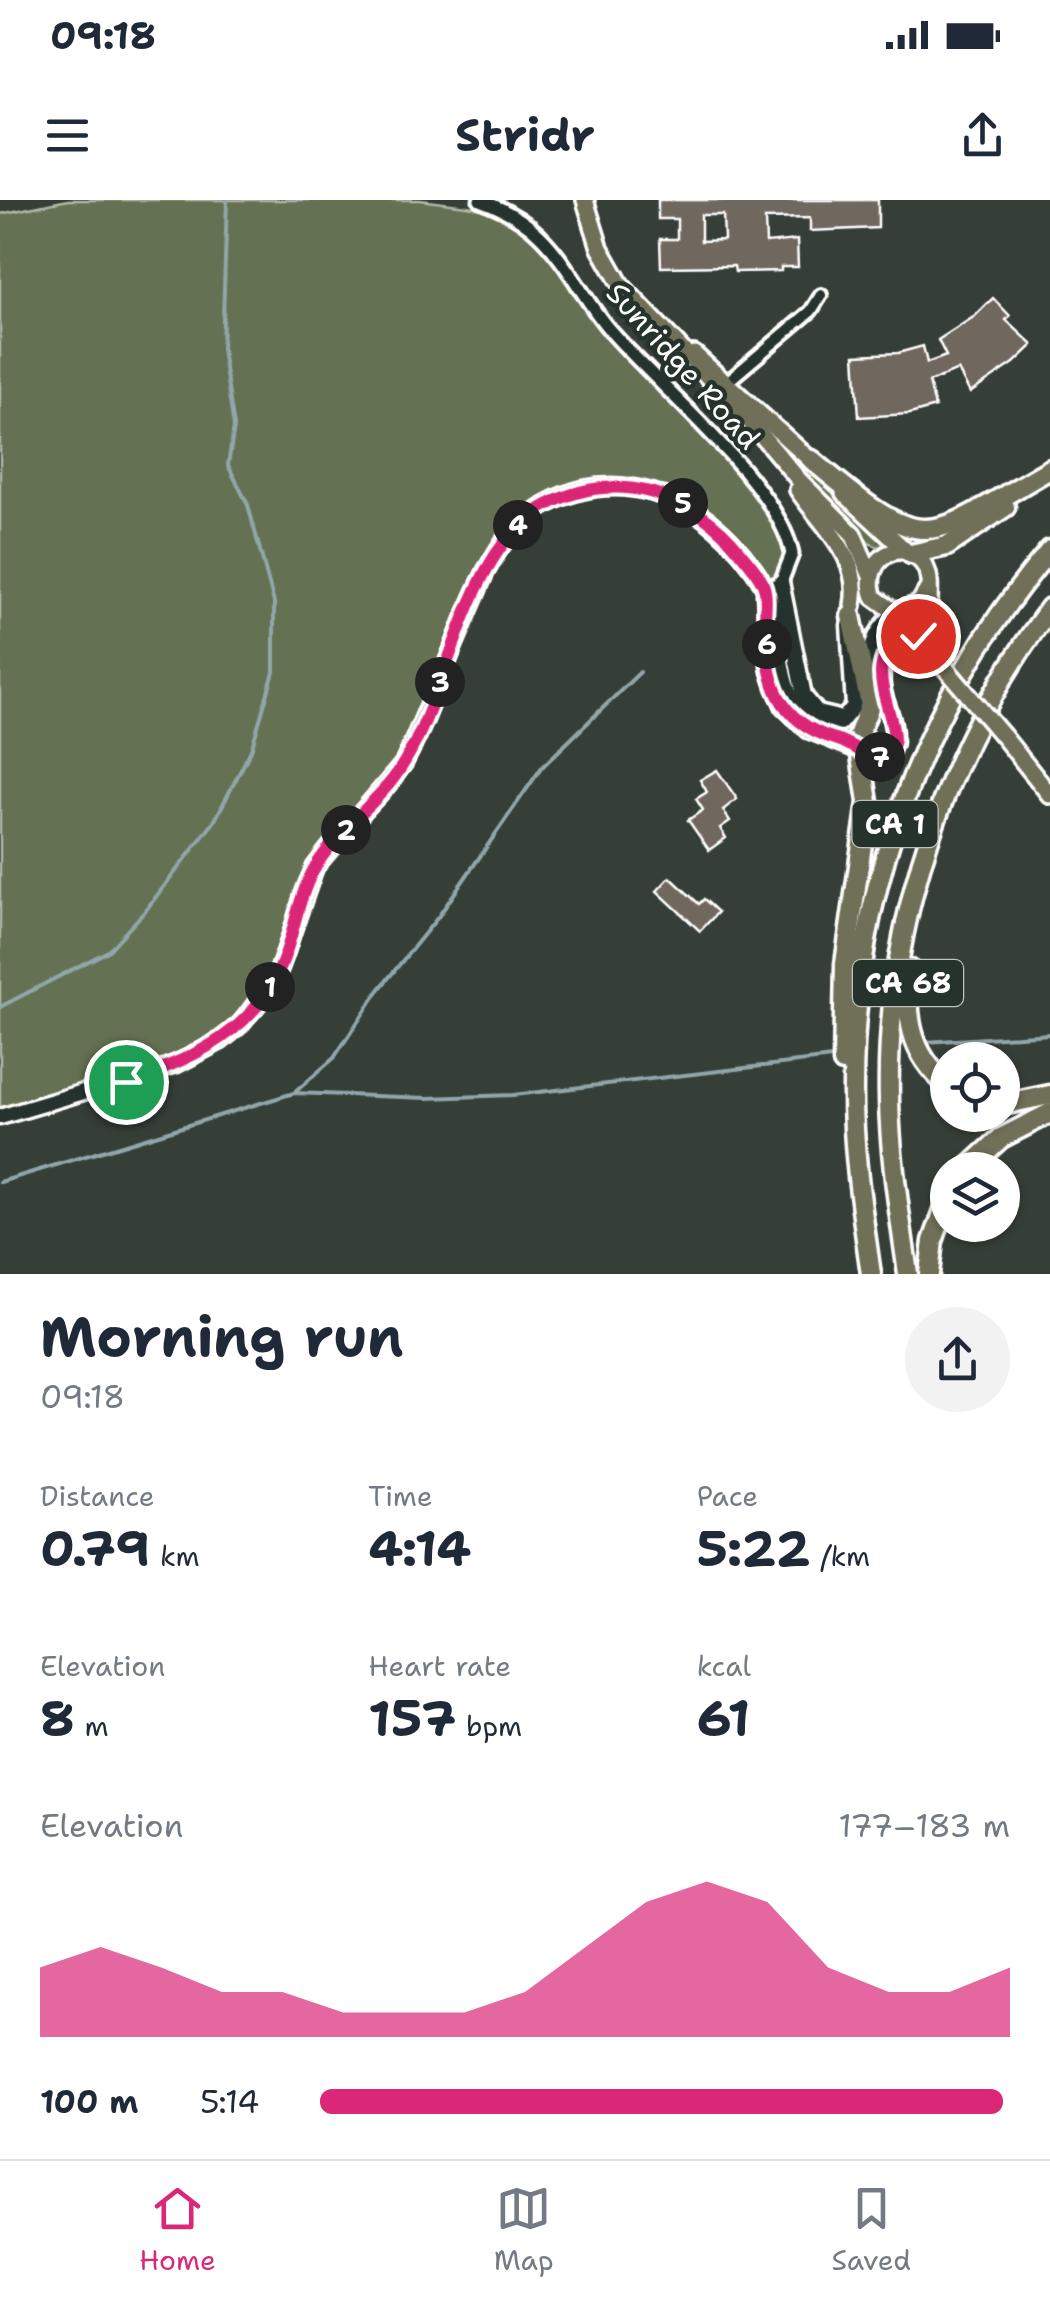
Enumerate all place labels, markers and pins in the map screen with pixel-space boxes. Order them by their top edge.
pin: 5 [658,478,708,528]
pin: 4 [493,500,543,550]
pin [876,594,961,679]
pin: 6 [742,619,792,669]
pin: 3 [415,657,465,707]
pin: 7 [855,732,905,782]
pin: 2 [321,805,371,855]
pin: 1 [245,962,295,1012]
pin [84,1040,169,1125]

